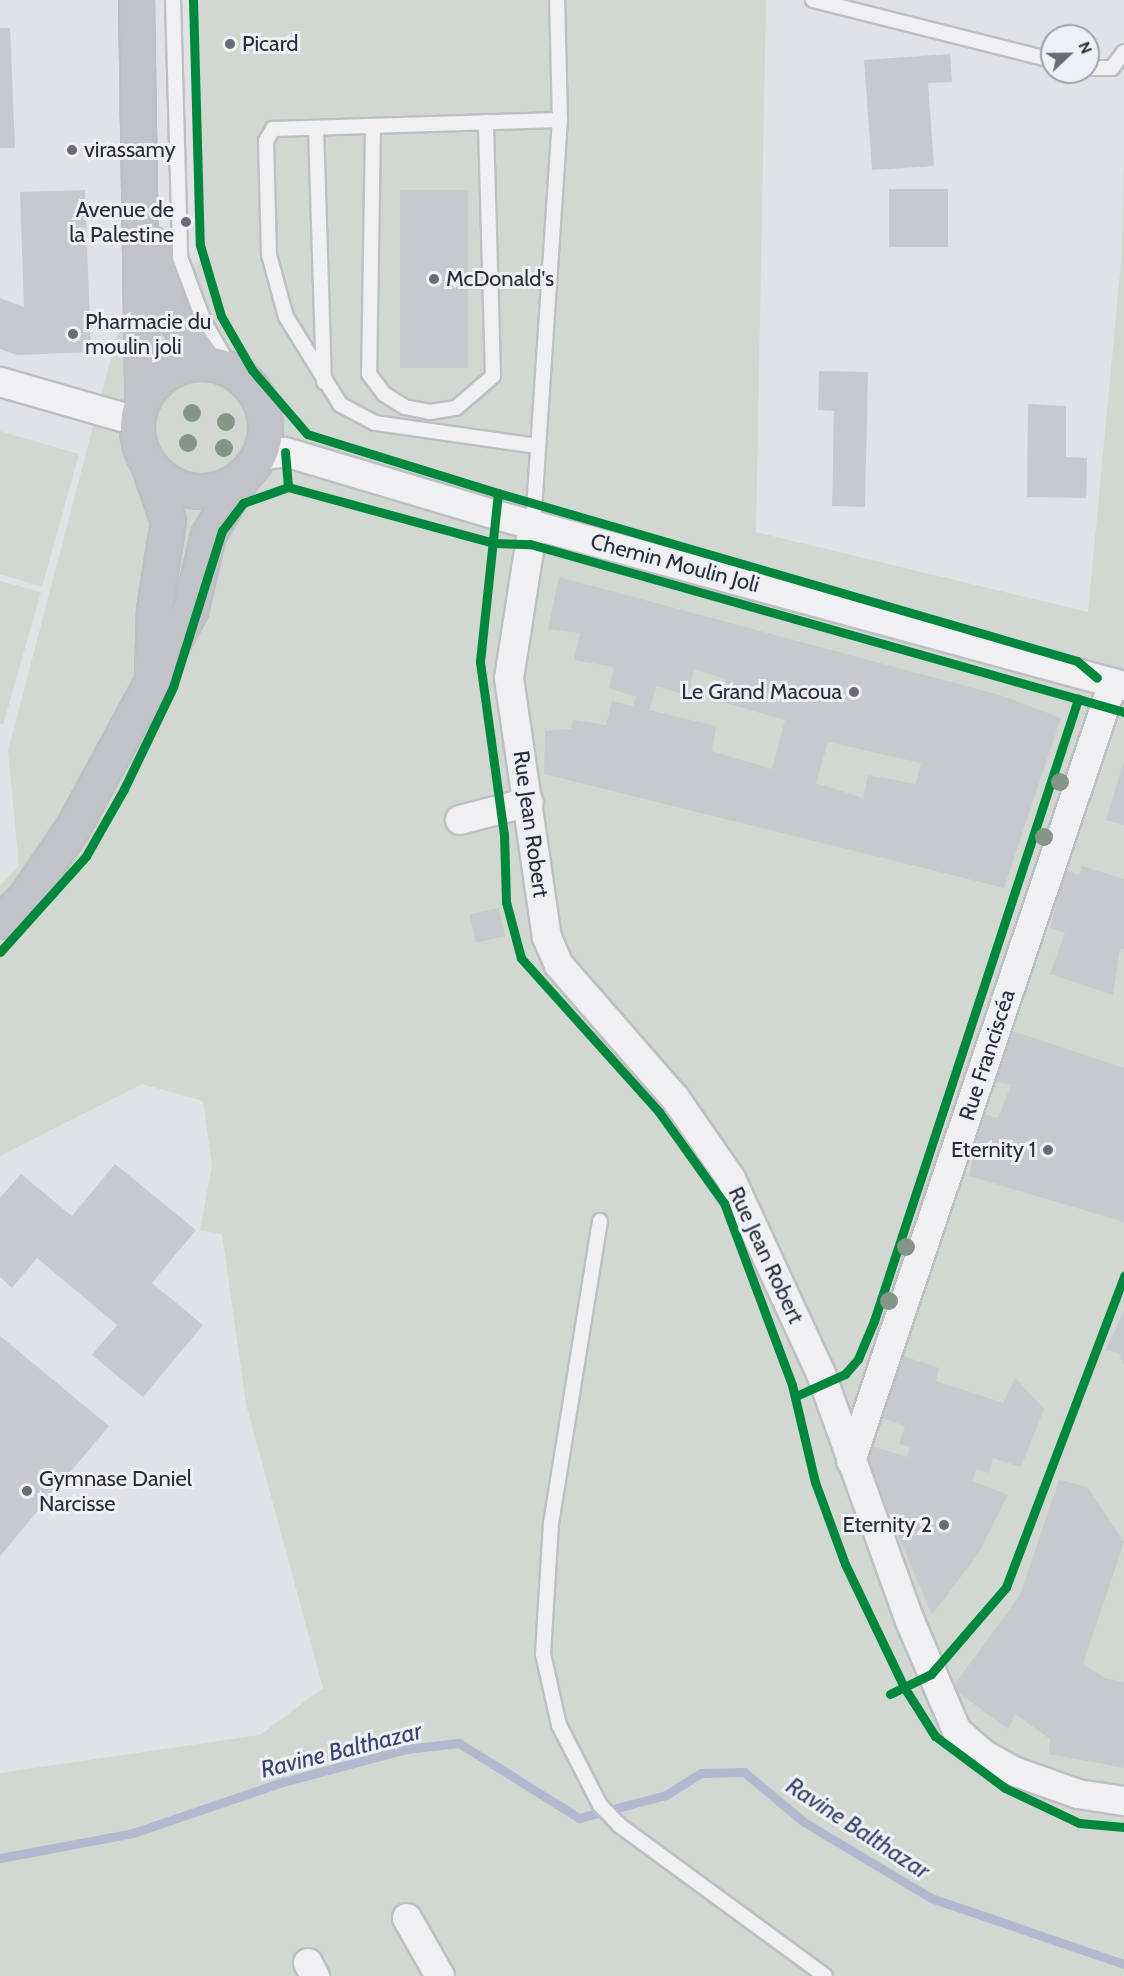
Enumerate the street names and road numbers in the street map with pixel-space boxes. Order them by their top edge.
street label: Chemin Moulin Joli [588,528,762,598]
street label: Rue Jean Robert [508,749,554,899]
street label: Rue Franciscéa [953,986,1021,1124]
street label: Rue Jean Robert [723,1182,809,1328]

